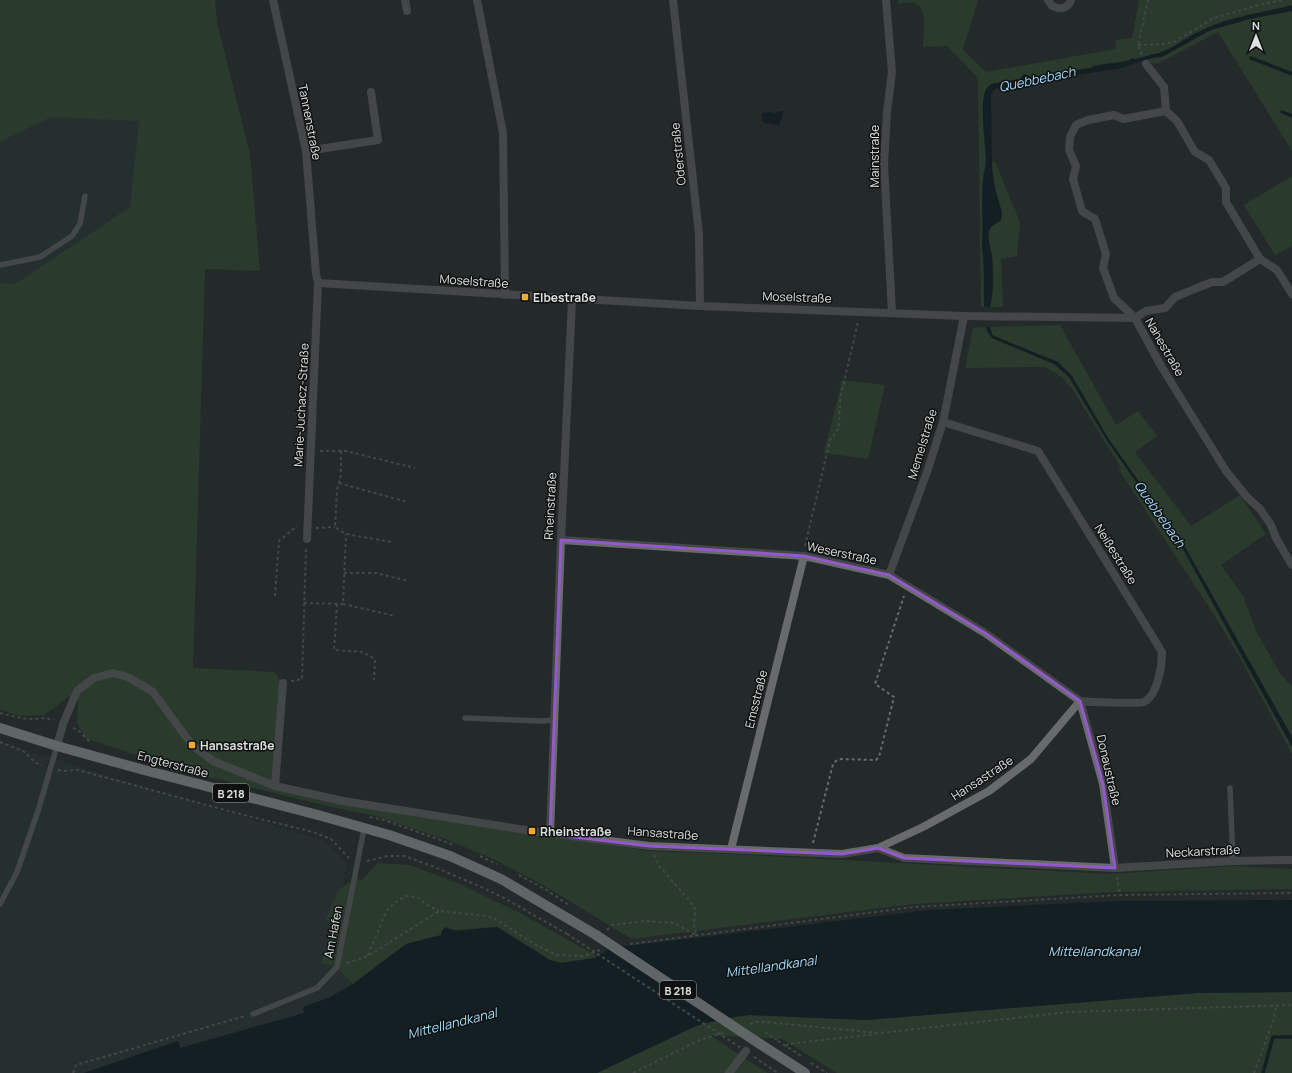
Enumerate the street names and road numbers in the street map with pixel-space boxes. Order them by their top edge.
street label: Tannenstraße [294,82,326,162]
street label: Oderstraße [666,122,690,186]
street label: Mainstraße [866,125,883,187]
street label: Moselstraße [439,270,509,292]
street label: Moselstraße [762,287,832,307]
street label: Nahestraße [1141,315,1189,379]
street label: Marie-Juchacz-Straße [289,343,313,467]
street label: Memelstraße [903,407,941,481]
street label: Rheinstraße [540,472,560,540]
street label: Neißestraße [1091,521,1141,587]
street label: Weserstraße [806,537,878,569]
street label: Emsstraße [741,668,771,730]
street label: Donaustraße [1093,733,1125,807]
street label: Engterstraße [136,746,210,782]
street label: Hansastraße [948,752,1016,804]
road number: B 218 [213,784,249,802]
street label: Hansastraße [627,822,699,844]
street label: Neckarstraße [1165,841,1241,861]
street label: Am Hafen [320,904,346,960]
road number: B 218 [660,981,696,999]

